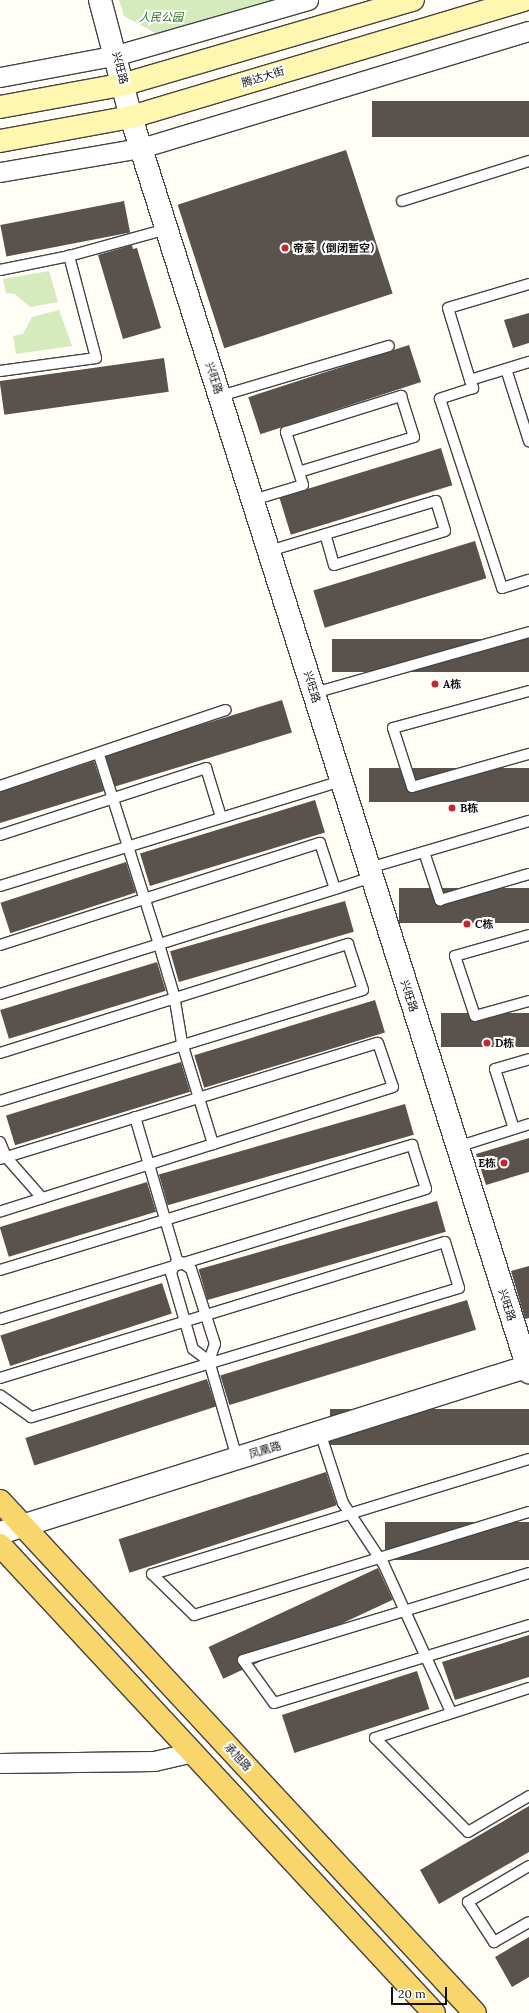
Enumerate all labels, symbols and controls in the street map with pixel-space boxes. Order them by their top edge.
park label: 人民公园 [139,10,183,24]
street label: 兴旺路 [109,50,131,86]
street label: 腾达大街 [240,64,286,90]
place label: 帝豪（倒闭暂空） [293,241,381,255]
marker: 帝豪（倒闭暂空） [280,243,290,253]
street label: 兴旺路 [203,360,225,396]
street label: 兴旺路 [301,669,323,705]
place label: A栋 [443,677,461,691]
marker: A栋 [430,679,440,689]
place label: B栋 [460,801,478,815]
marker: B栋 [447,803,457,813]
place label: C栋 [475,917,494,931]
marker: C栋 [462,919,472,929]
street label: 兴旺路 [398,978,420,1014]
place label: D栋 [495,1036,514,1050]
marker: D栋 [482,1038,492,1048]
place label: E栋 [478,1156,496,1170]
marker: E栋 [499,1158,509,1168]
street label: 兴旺路 [496,1287,518,1323]
street label: 凤凰路 [247,1439,283,1461]
street label: 承旭路 [222,1740,254,1774]
scale bar [393,1979,449,2005]
text: 20 m [398,1986,426,2001]

